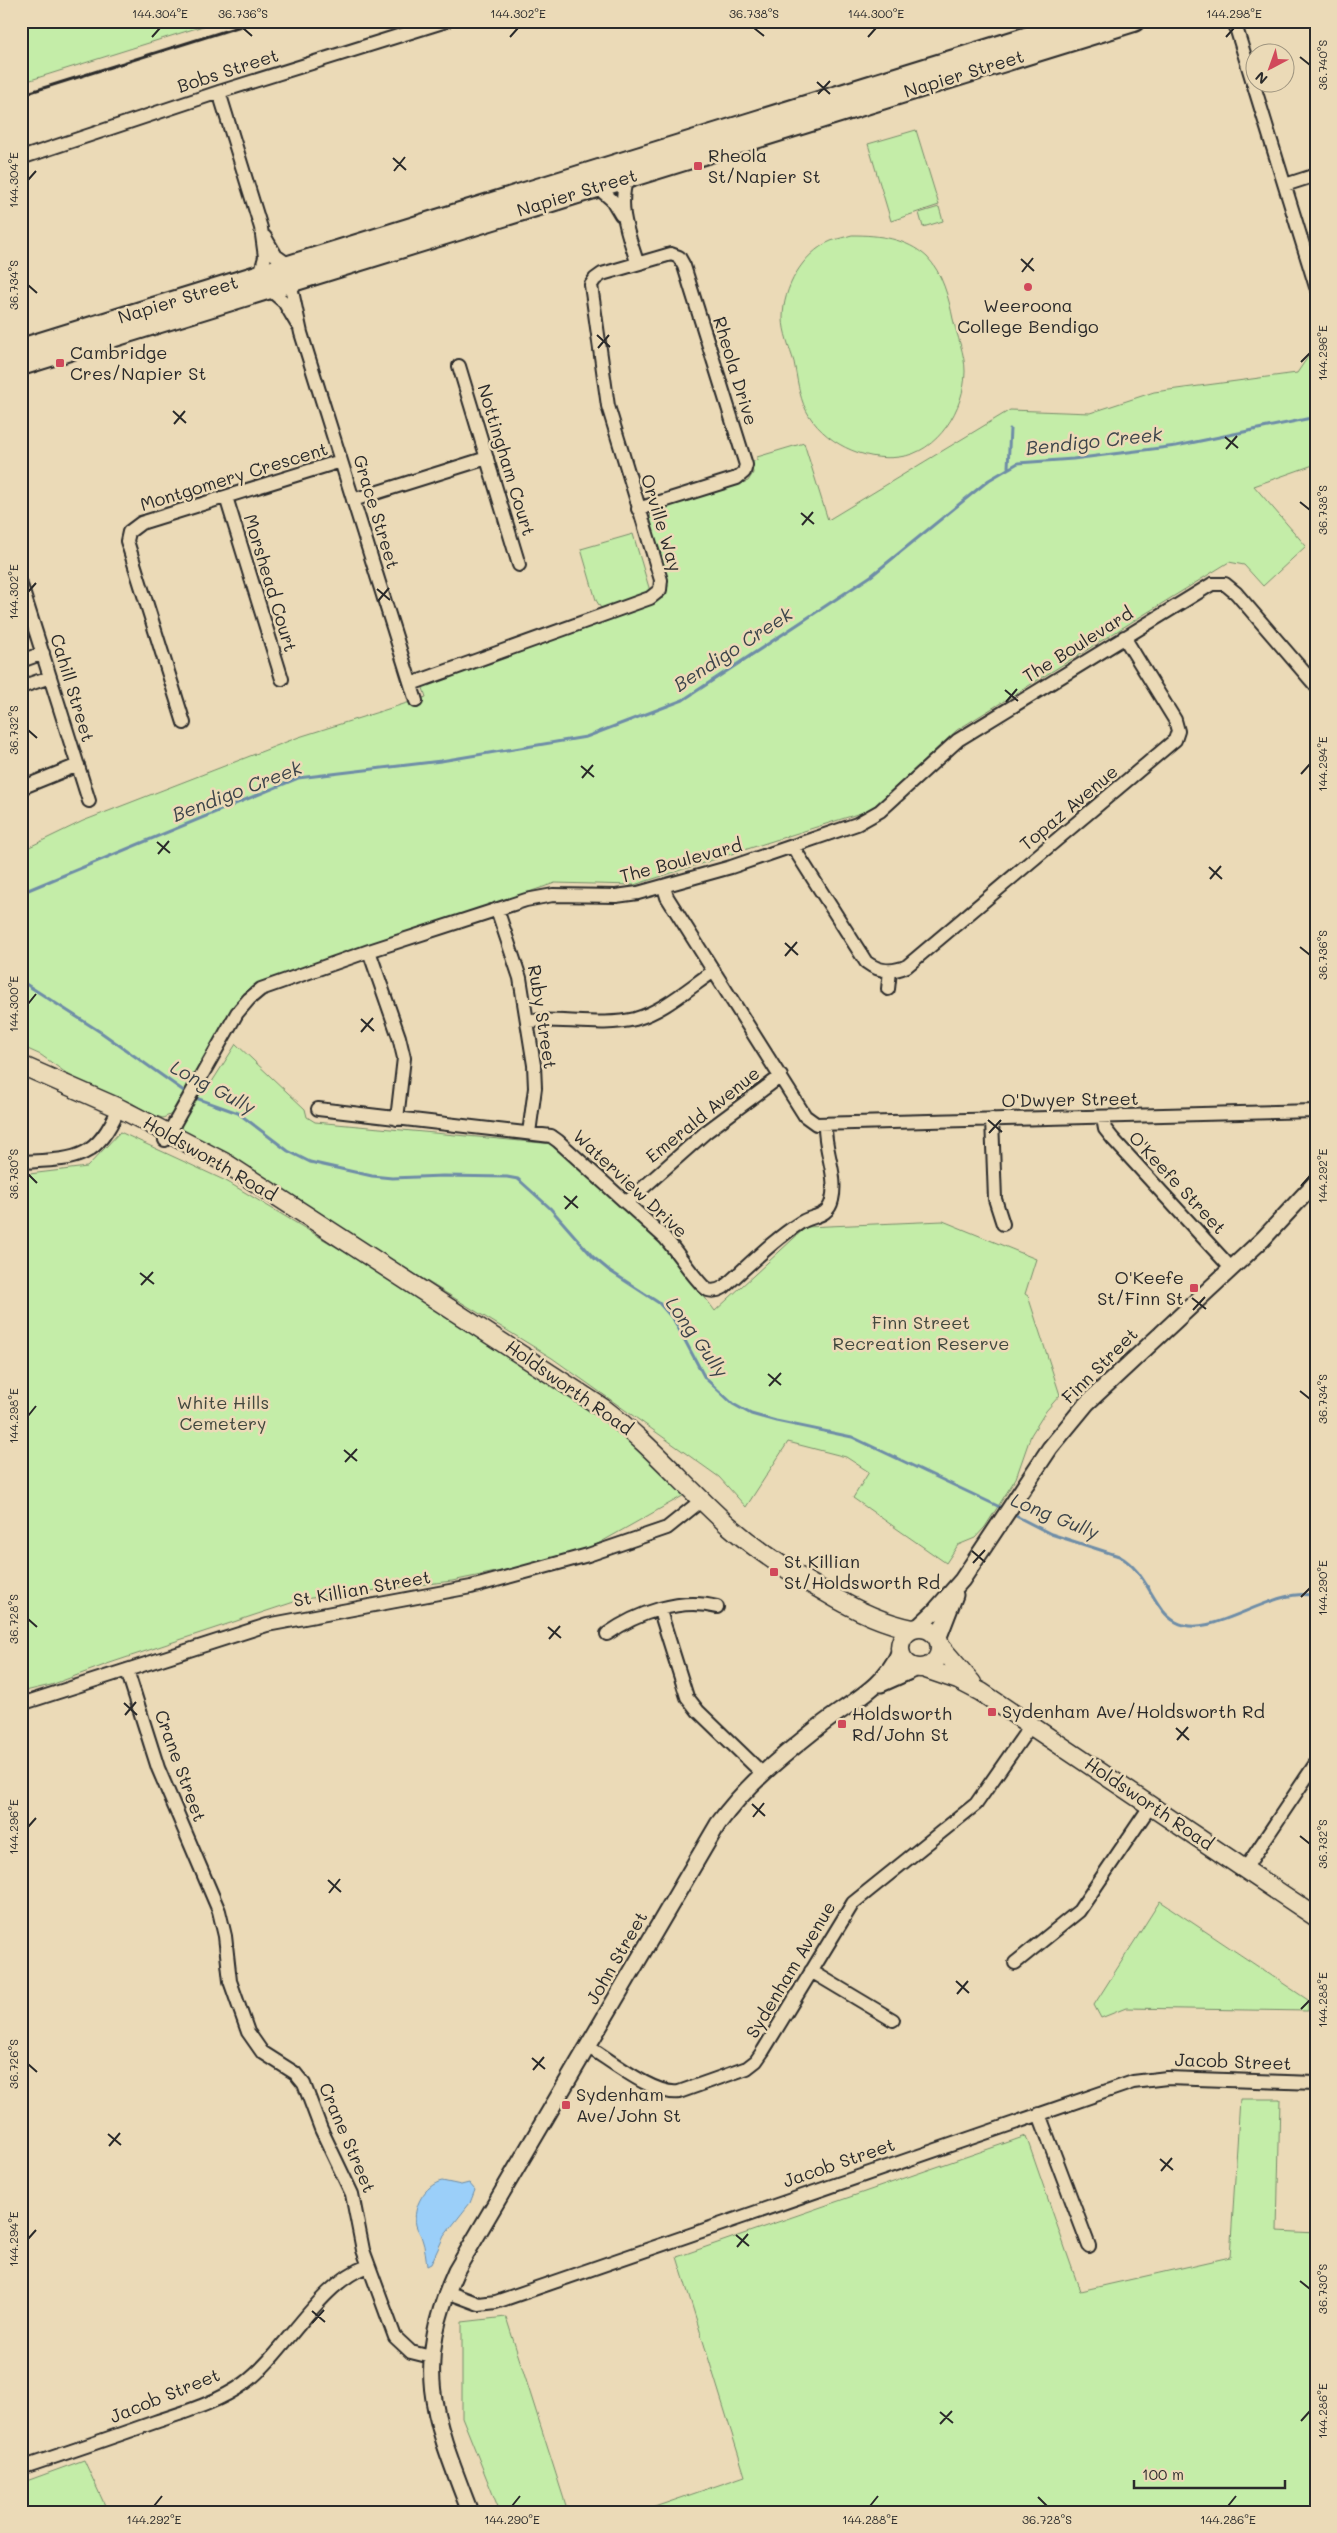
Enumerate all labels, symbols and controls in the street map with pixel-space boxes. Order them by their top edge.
text: 144.304°E [132,5,188,21]
text: 36.736°S [218,5,268,21]
text: 144.302°E [490,5,546,21]
text: 36.738°S [729,5,779,21]
text: 144.300°E [848,5,904,21]
text: 144.298°E [1206,5,1262,21]
text: 36.740°S [1314,40,1330,90]
street label: Bobs Street [174,42,281,98]
north arrow [1244,42,1294,92]
street label: Napier Street [901,43,1027,103]
text: N [1251,68,1271,89]
place label: Rheola St/Napier St [708,143,821,188]
text: 144.304°E [5,152,21,208]
marker: Rheola St/Napier St [692,160,704,172]
street label: Napier Street [514,162,640,222]
text: 36.734°S [5,260,21,310]
street label: Napier Street [115,269,241,329]
marker: Weeroona College Bendigo [1022,281,1034,293]
place label: Weeroona College Bendigo [957,293,1099,338]
street label: Rheola Drive [708,313,764,428]
text: 144.296°E [1314,325,1330,381]
place label: Cambridge Cres/Napier St [70,340,206,385]
marker: Cambridge Cres/Napier St [54,357,66,369]
street label: Nottingham Court [472,381,541,539]
water label: Bendigo Creek [1025,421,1164,460]
street label: Montgomery Crescent [137,436,331,516]
street label: Grace Street [348,452,406,572]
street label: Orville Way [636,471,688,574]
text: 36.738°S [1314,485,1330,535]
street label: Morshead Court [239,511,303,655]
text: 144.302°E [5,564,21,620]
water label: Bendigo Creek [668,600,798,696]
street label: The Boulevard [1018,601,1137,688]
street label: Cahill Street [45,631,101,745]
text: 36.732°S [5,705,21,755]
text: 144.294°E [1314,736,1330,792]
water label: Bendigo Creek [168,754,306,827]
street label: Topaz Avenue [1014,759,1122,855]
street label: The Boulevard [617,832,745,888]
text: 36.736°S [1314,930,1330,980]
street label: Ruby Street [523,963,563,1071]
text: 144.300°E [5,976,21,1032]
water label: Long Gully [166,1054,260,1119]
street label: Emerald Avenue [640,1061,764,1168]
street label: O'Dwyer Street [1001,1086,1139,1112]
street label: Holdsworth Road [139,1110,282,1206]
street label: Waterview Drive [568,1124,693,1243]
street label: O'Keefe Street [1124,1126,1232,1239]
text: 144.292°E [1314,1148,1330,1203]
text: 36.730°S [5,1149,21,1199]
place label: O'Keefe St/Finn St [1097,1265,1184,1310]
marker: O'Keefe St/Finn St [1188,1282,1200,1294]
water label: Long Gully [661,1292,734,1382]
park label: Finn Street Recreation Reserve [833,1310,1009,1355]
street label: Finn Street [1056,1322,1143,1409]
street label: Holdsworth Road [501,1334,638,1440]
text: 36.734°S [1314,1374,1330,1424]
text: 144.298°E [5,1388,21,1444]
park label: White Hills Cemetery [177,1390,269,1435]
water label: Long Gully [1007,1487,1103,1545]
place label: St Killian St/Holdsworth Rd [784,1549,940,1594]
text: 144.290°E [1314,1560,1330,1616]
street label: St Killian Street [291,1564,432,1612]
marker: St Killian St/Holdsworth Rd [768,1566,780,1578]
text: 36.728°S [5,1594,21,1644]
place label: Sydenham Ave/Holdsworth Rd [1002,1699,1265,1723]
place label: Holdsworth Rd/John St [852,1701,952,1746]
street label: Crane Street [150,1706,212,1825]
marker: Sydenham Ave/Holdsworth Rd [986,1706,998,1718]
marker: Holdsworth Rd/John St [836,1718,848,1730]
street label: Holdsworth Road [1080,1751,1219,1855]
text: 144.296°E [5,1799,21,1855]
text: 36.732°S [1314,1819,1330,1869]
street label: Sydenham Avenue [740,1897,841,2042]
street label: John Street [580,1907,652,2008]
text: 144.288°E [1314,1972,1330,2028]
text: 36.726°S [5,2039,21,2089]
street label: Jacob Street [1174,2047,1292,2075]
street label: Crane Street [314,2079,382,2196]
place label: Sydenham Ave/John St [576,2082,681,2127]
marker: Sydenham Ave/John St [560,2099,572,2111]
street label: Jacob Street [780,2132,898,2192]
text: 144.294°E [5,2211,21,2267]
text: 36.730°S [1314,2264,1330,2314]
street label: Jacob Street [106,2362,223,2428]
text: 144.286°E [1314,2383,1330,2439]
scale bar [1134,2458,1286,2490]
text: 100 m [1142,2464,1184,2484]
text: 144.292°E [127,2511,182,2527]
text: 144.290°E [484,2511,540,2527]
text: 144.288°E [842,2511,898,2527]
text: 36.728°S [1022,2511,1072,2527]
text: 144.286°E [1200,2511,1256,2527]

